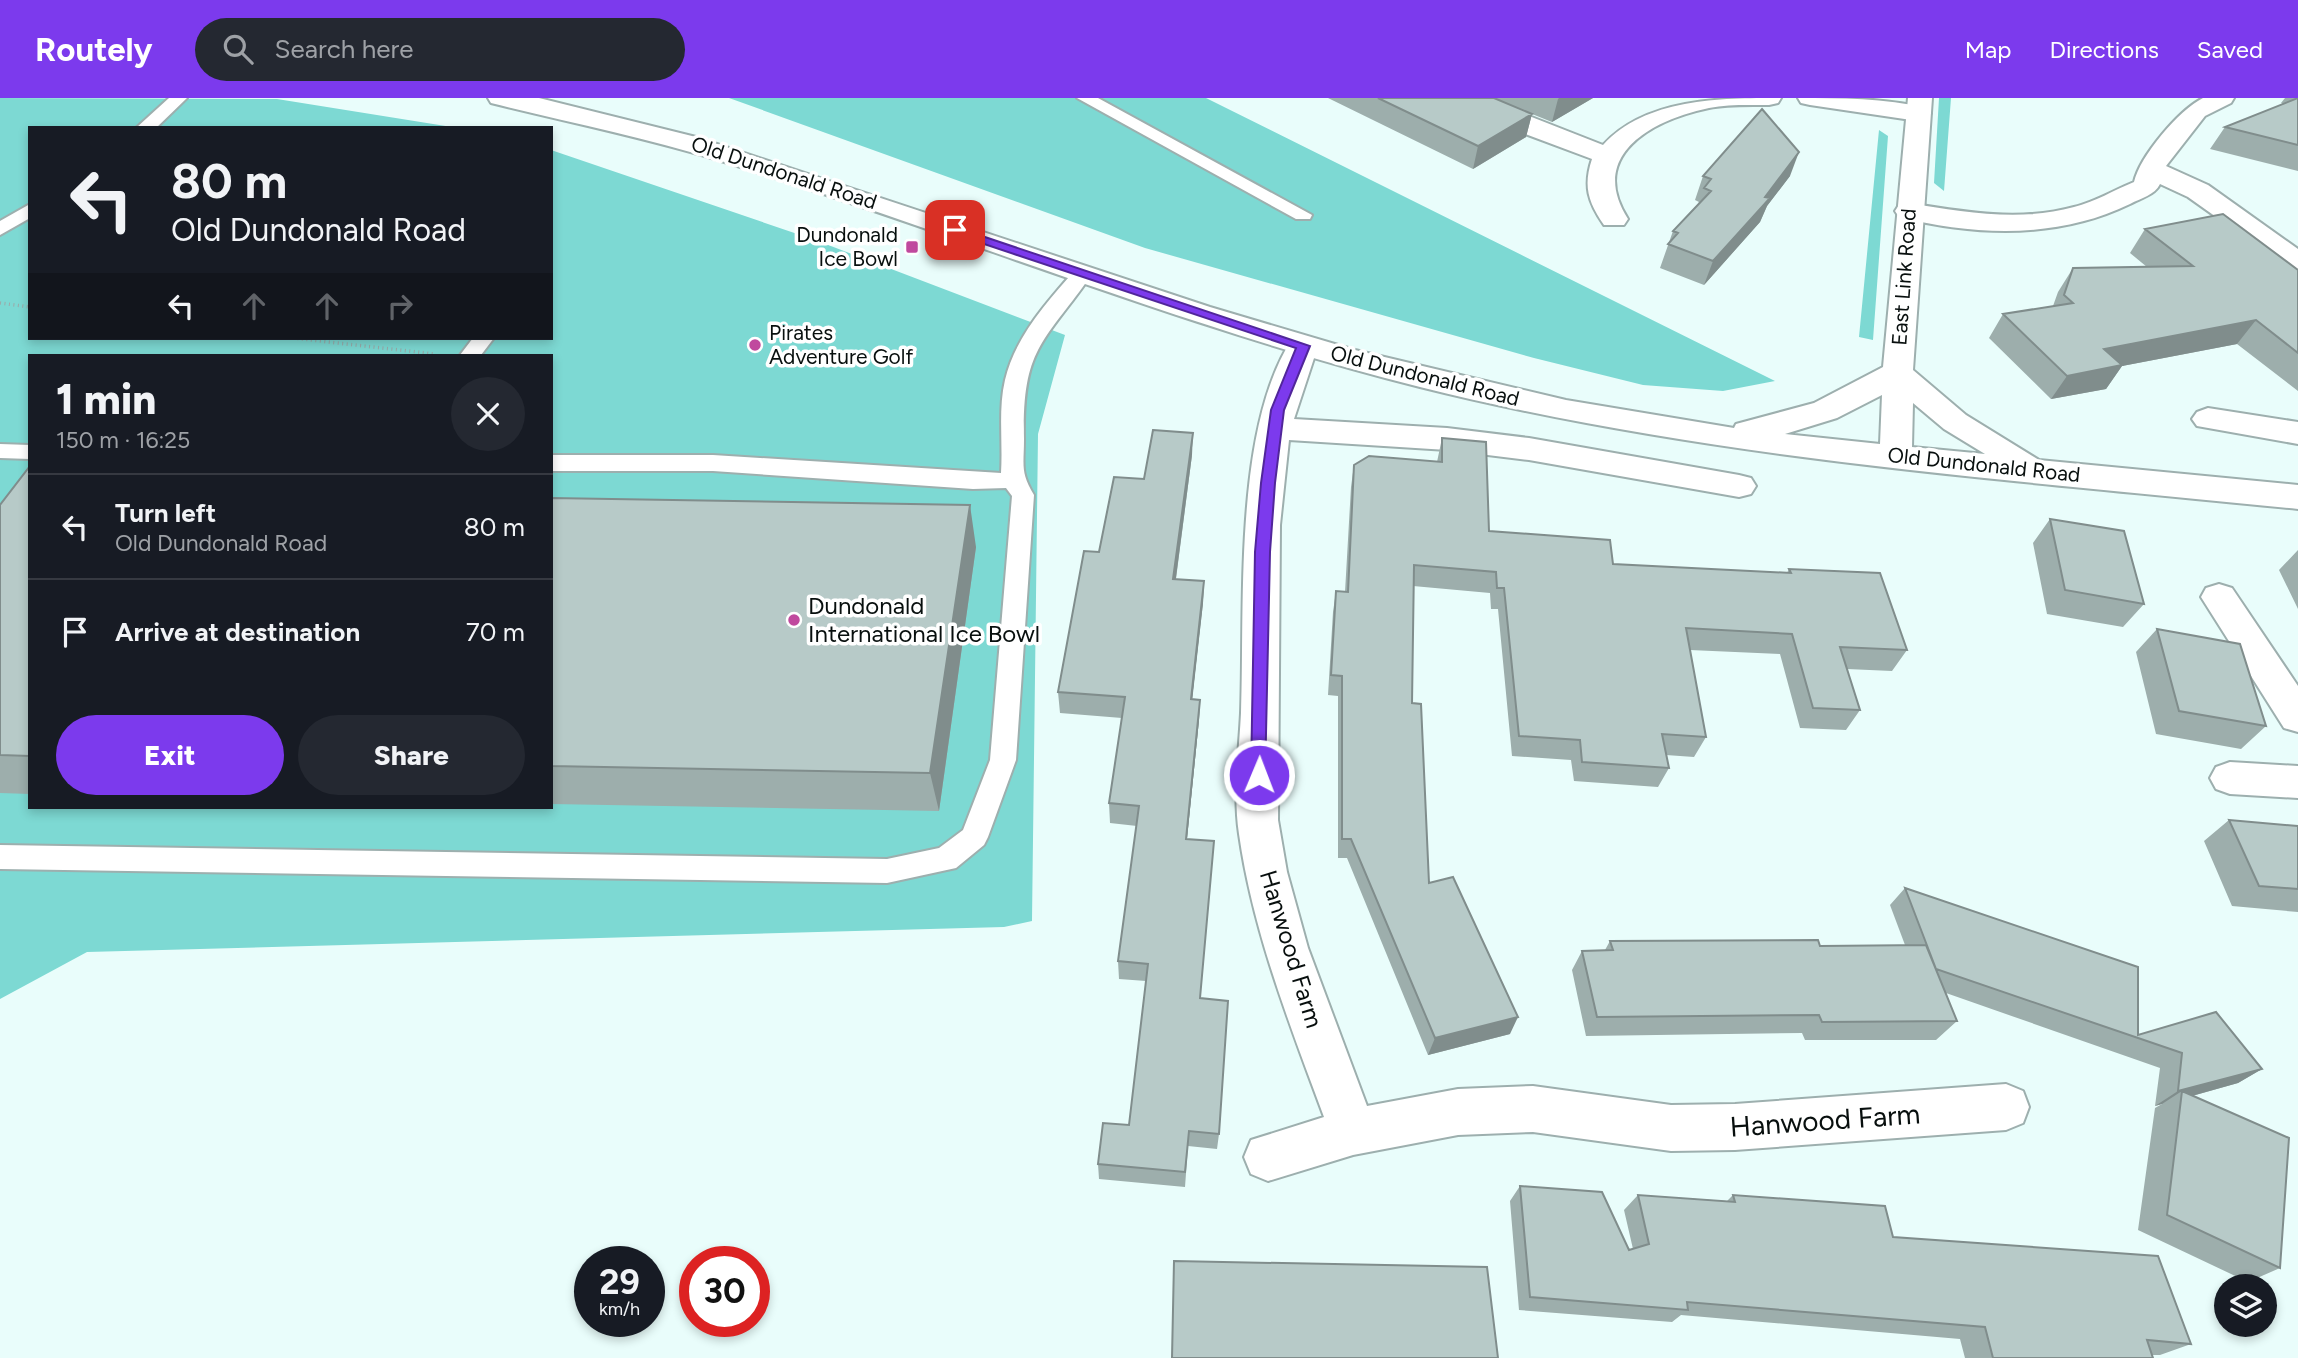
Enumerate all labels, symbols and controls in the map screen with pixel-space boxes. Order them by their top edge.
search box [195,18,685,81]
text: Routely [35,30,153,69]
icon: search [219,30,257,68]
text: Search here [275,33,414,65]
text: Map [1965,35,2011,64]
text: Directions [2049,35,2159,64]
text: Saved [2197,35,2263,64]
street label: Old Dundonald Road [688,131,880,214]
text: 80 m [171,151,287,210]
icon: left [56,154,147,245]
pin [925,200,985,260]
street label: East Link Road [1886,208,1921,346]
text: Old Dundonald Road [171,211,466,249]
icon: arrive [936,211,974,249]
place label: Dundonald Ice Bowl [796,222,898,271]
marker: Dundonald Ice Bowl [904,239,920,255]
icon: left [162,287,200,325]
icon: ahead [235,287,273,325]
icon: ahead [308,287,346,325]
icon: right [381,287,419,325]
place label: Pirates Adventure Golf [769,320,913,369]
marker: Pirates Adventure Golf [747,337,763,353]
street label: Old Dundonald Road [1328,340,1522,411]
text: 1 min [56,374,156,425]
button: close [451,377,525,451]
text: 150 m · 16:25 [56,426,190,454]
street label: Old Dundonald Road [1886,442,2082,487]
text: Turn left [115,497,216,529]
icon: left [56,508,94,546]
text: 80 m [464,511,525,543]
text: Old Dundonald Road [115,529,327,557]
place label: Dundonald International Ice Bowl [808,591,1040,648]
marker: Dundonald International Ice Bowl [786,612,802,628]
icon: arrive [56,613,94,651]
text: Arrive at destination [115,616,360,648]
text: 70 m [466,616,525,648]
button: Exit [56,715,284,795]
button: Share [298,715,525,795]
position arrow [1222,738,1296,812]
street label: Hanwood Farm [1254,866,1329,1031]
street label: Hanwood Farm [1729,1096,1921,1144]
speed limit sign: 30 [679,1246,770,1337]
text: 29 [599,1261,640,1303]
map controls [2214,1274,2277,1337]
button: layers [2214,1274,2277,1337]
text: km/h [599,1298,640,1320]

